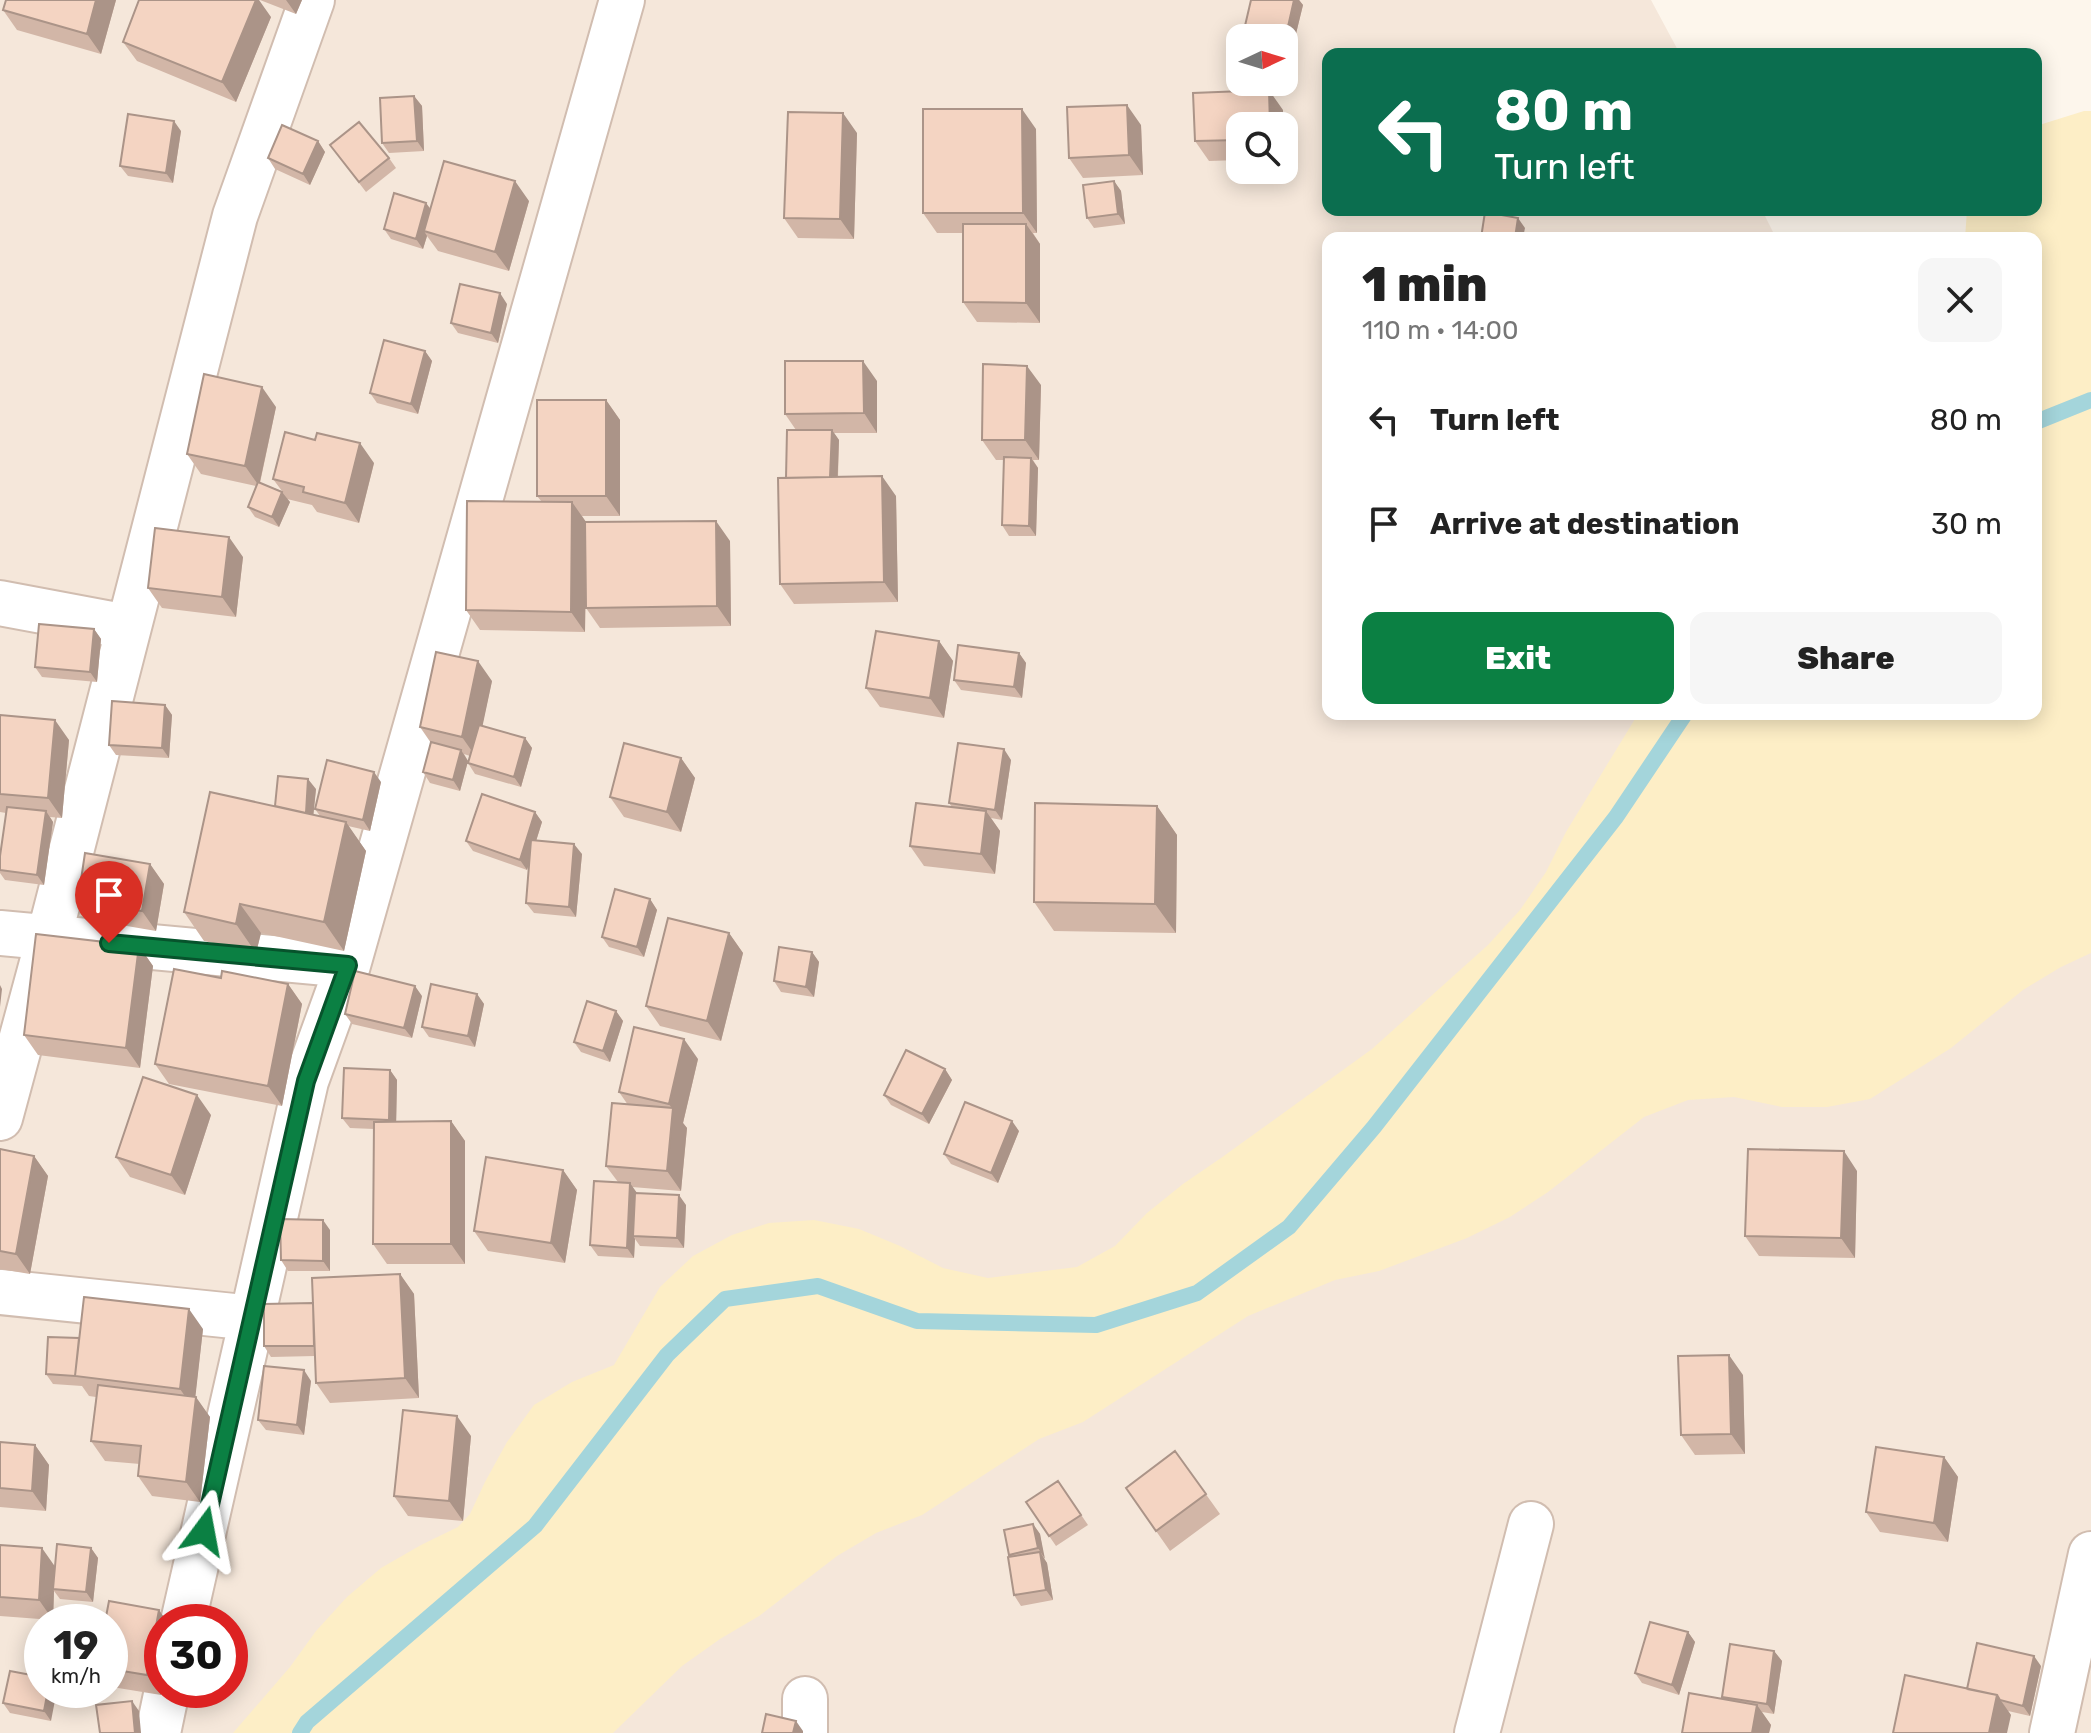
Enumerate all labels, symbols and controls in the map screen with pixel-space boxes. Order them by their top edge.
north arrow [1226,24,1298,96]
map controls [1226,24,1298,184]
text: 80 m [1494,78,1633,144]
icon: left [1362,80,1466,184]
button: search [1226,112,1298,184]
text: Turn left [1494,145,1635,188]
text: 1 min [1362,256,1488,313]
button: close [1918,258,2002,342]
text: 110 m · 14:00 [1362,315,1519,346]
icon: left [1362,398,1406,442]
text: Turn left [1430,402,1560,438]
text: 80 m [1930,402,2002,438]
icon: arrive [1362,502,1406,546]
text: Arrive at destination [1430,506,1740,542]
text: 30 m [1931,506,2002,542]
button: Exit [1362,612,1674,704]
button: Share [1690,612,2002,704]
pin [75,861,143,943]
icon: arrive [87,873,131,917]
position arrow [162,1489,246,1573]
speed limit sign: 30 [144,1604,248,1708]
text: 19 [53,1622,99,1669]
text: km/h [51,1664,101,1688]

